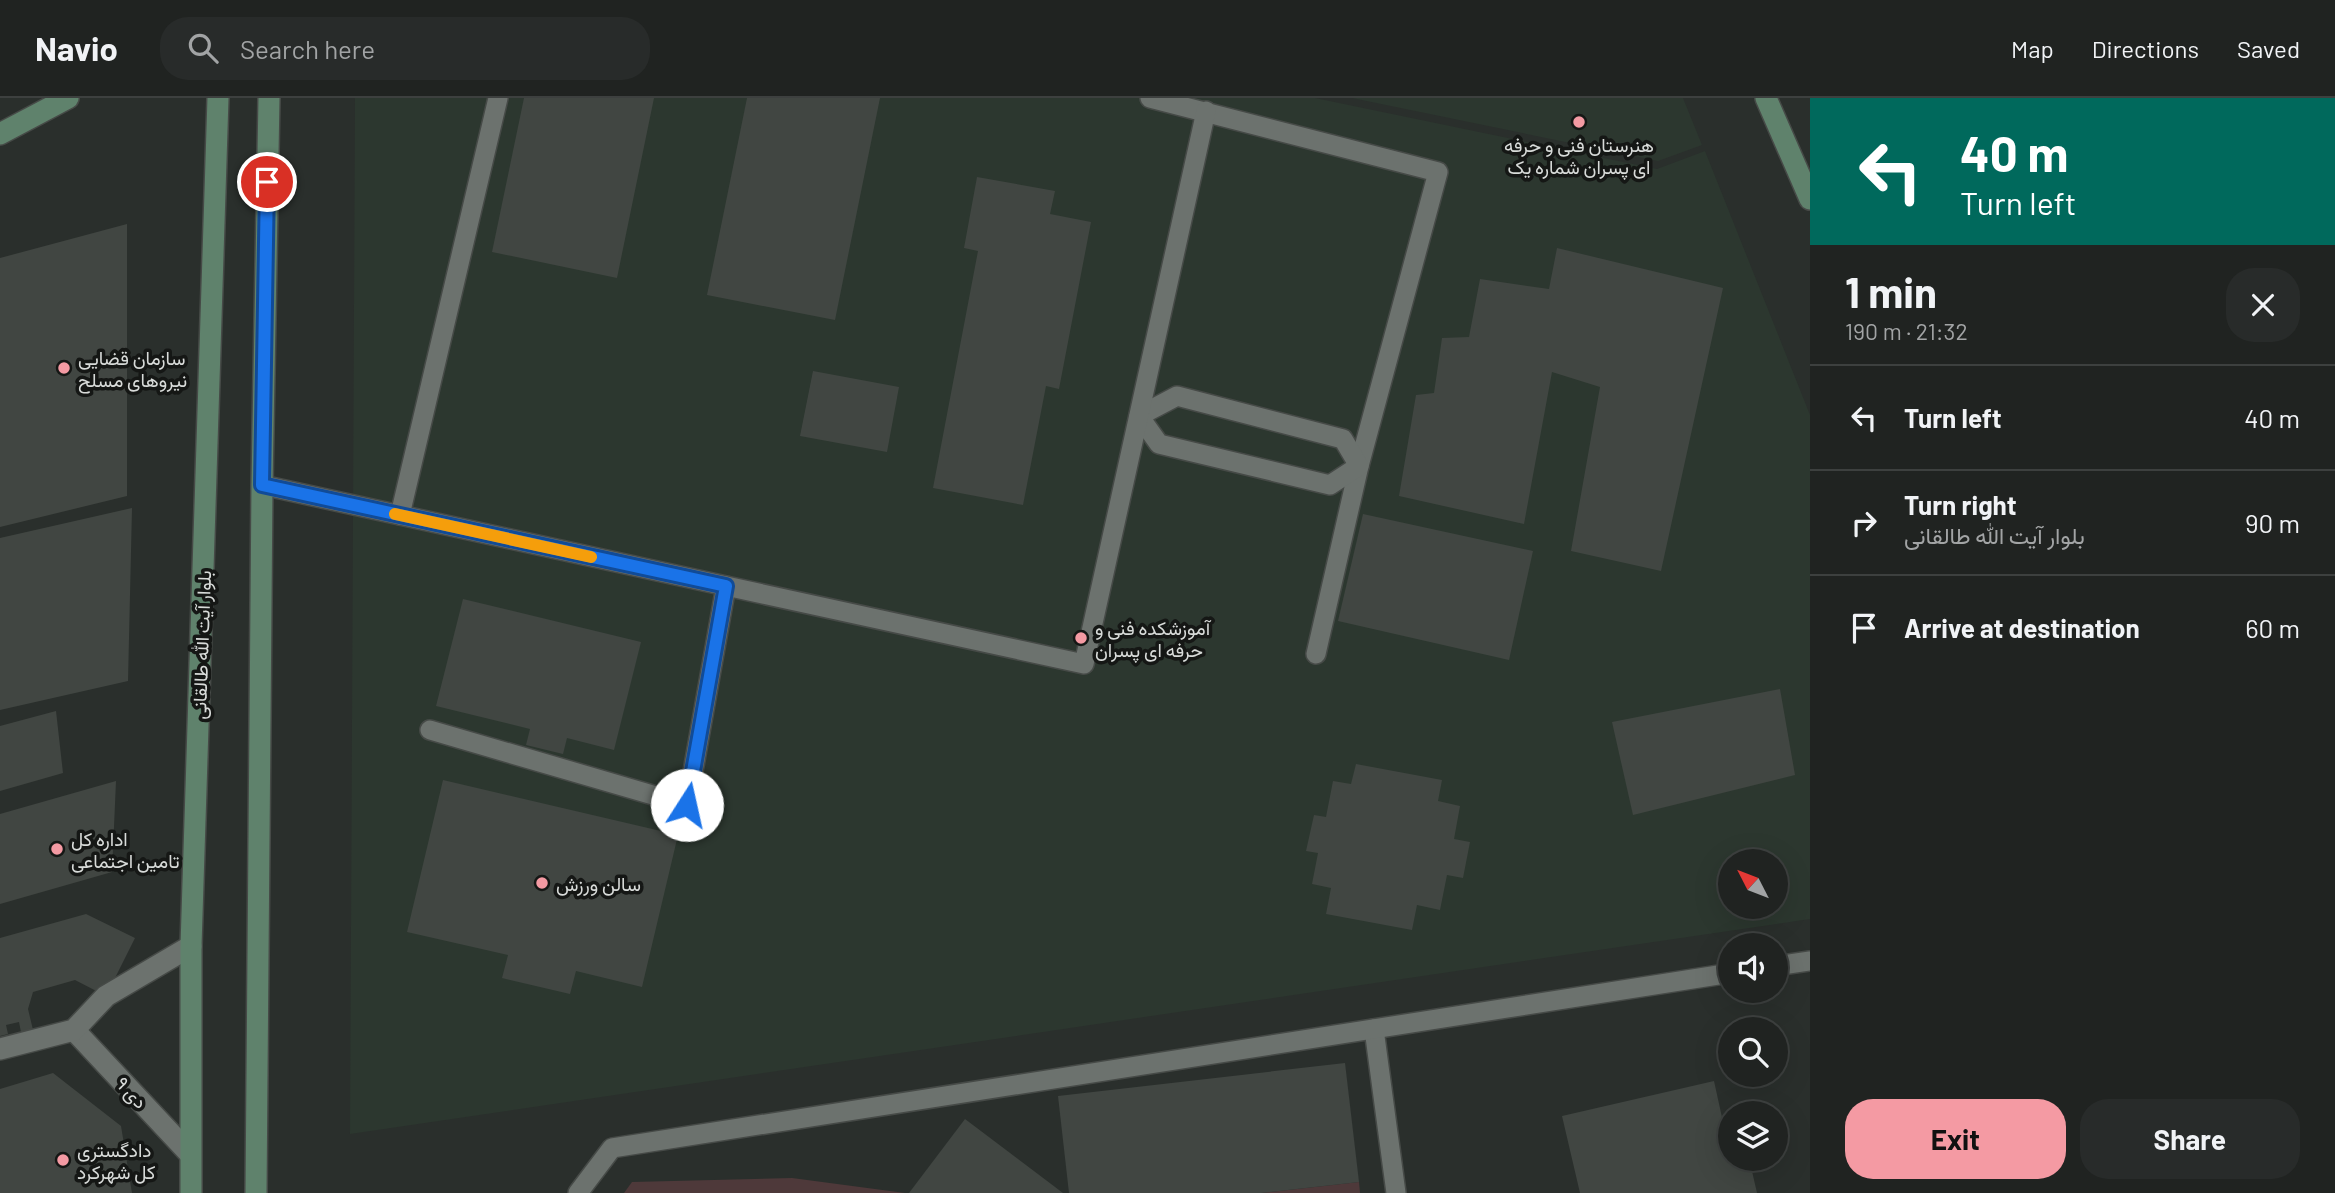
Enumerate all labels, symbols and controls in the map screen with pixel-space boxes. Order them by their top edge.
search box [160,17,650,80]
text: Navio [35,28,118,68]
icon: search [184,29,222,67]
text: Search here [240,33,375,64]
text: Map [2011,34,2054,63]
text: Directions [2092,34,2199,63]
text: Saved [2237,34,2300,63]
marker: هنرستان فنی و حرفه ای پسران شماره یک [1571,114,1587,130]
text: 40 m [1960,123,2068,182]
icon: left [1845,126,1936,217]
place label: هنرستان فنی و حرفه ای پسران شماره یک [1504,133,1654,181]
pin [237,152,297,212]
icon: arrive [248,163,286,201]
text: Turn left [1960,183,2077,221]
text: 1 min [1845,266,1937,316]
button: close [2226,268,2300,342]
text: 190 m · 21:32 [1845,317,1968,345]
place label: سازمان قضایی نیروهای مسلح [78,346,187,394]
marker: سازمان قضایی نیروهای مسلح [56,360,72,376]
icon: left [1845,399,1883,437]
text: Turn left [1904,402,2002,433]
text: 40 m [2244,402,2300,433]
text: Turn right [1904,489,2017,520]
icon: right [1845,504,1883,542]
text: 90 m [2245,507,2300,538]
text: بلوار آیت الله طالقانی [1904,521,2085,549]
street label: بلوار آیت الله طالقانی [187,570,216,720]
icon: arrive [1845,609,1883,647]
text: Arrive at destination [1904,612,2140,643]
text: 60 m [2245,612,2300,643]
place label: آموزشکده فنی و حرفه ای پسران [1095,616,1212,664]
marker: آموزشکده فنی و حرفه ای پسران [1073,630,1089,646]
position arrow [650,768,724,842]
place label: اداره کل تامین اجتماعی [71,827,180,873]
marker: اداره کل تامین اجتماعی [49,841,65,857]
north arrow [1718,849,1788,919]
map controls [1718,849,1788,1171]
place label: سالن ورزش [556,872,641,896]
marker: سالن ورزش [534,875,550,891]
button: sound [1718,933,1788,1003]
button: search [1718,1017,1788,1087]
street label: ۹ دی [111,1071,153,1113]
button: Exit [1845,1099,2066,1179]
button: Share [2080,1099,2300,1179]
button: layers [1718,1101,1788,1171]
place label: دادگستری کل شهرکرد [77,1138,155,1184]
marker: دادگستری کل شهرکرد [55,1152,71,1168]

